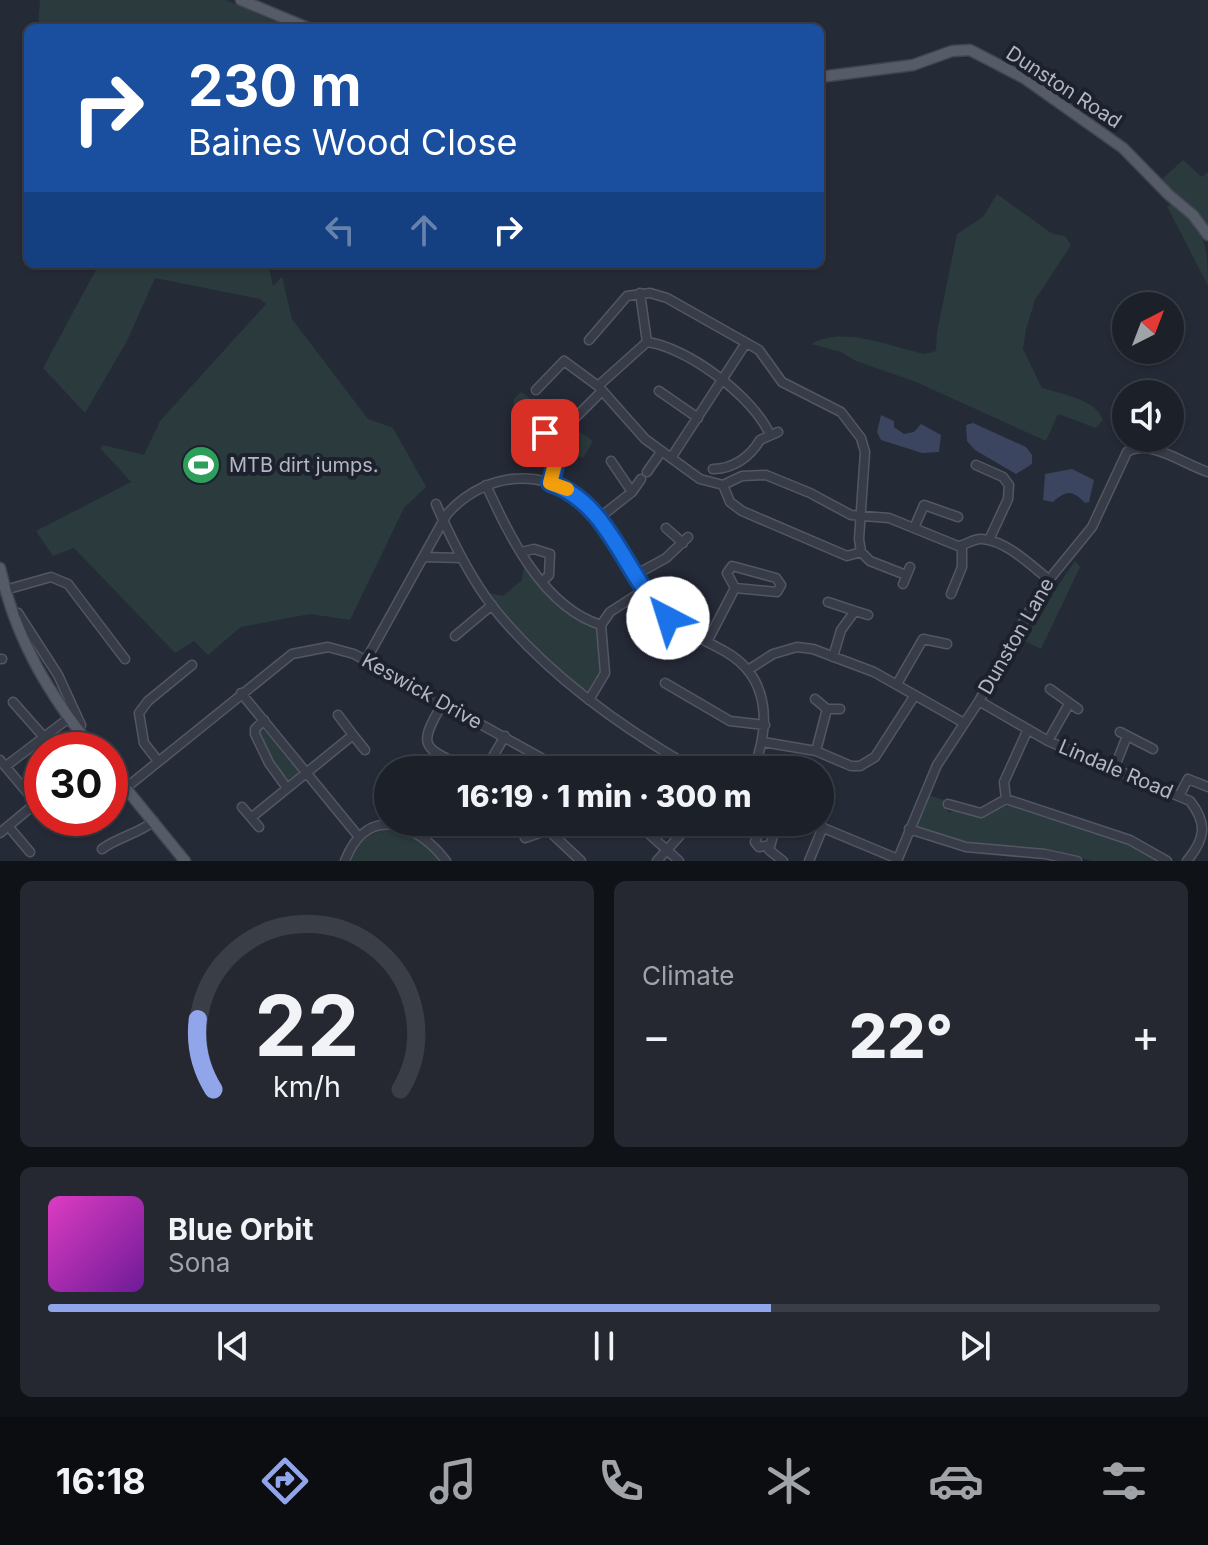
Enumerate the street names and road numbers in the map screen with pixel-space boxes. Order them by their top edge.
street label: Dunston Road [1002,41,1126,133]
street label: Dunston Lane [973,574,1059,698]
street label: Keswick Drive [358,648,486,734]
street label: Lindale Road [1055,734,1177,804]

